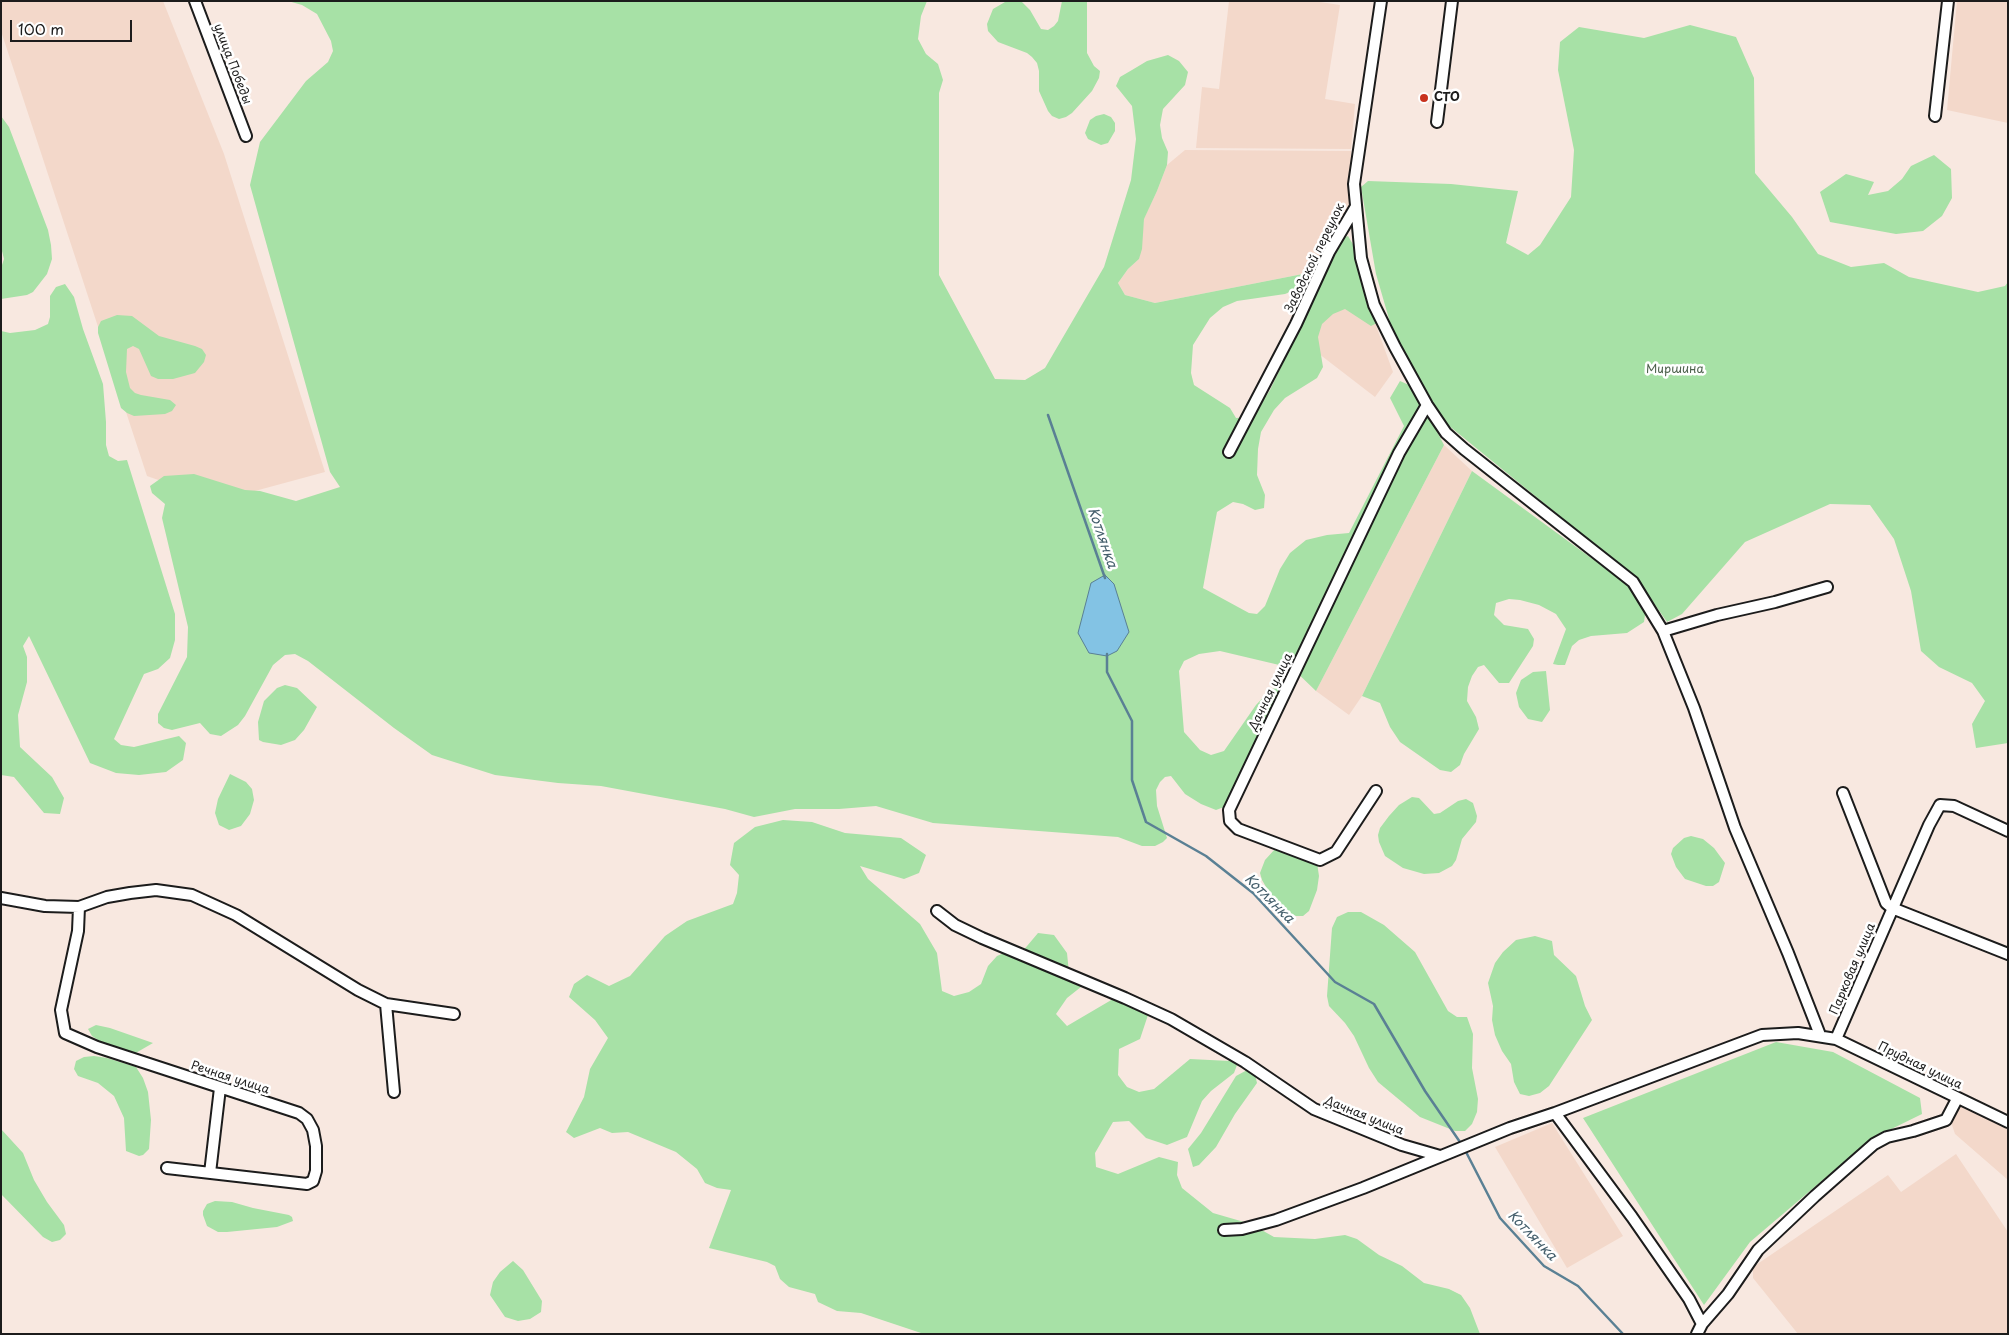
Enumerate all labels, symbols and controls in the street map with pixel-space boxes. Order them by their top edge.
scale bar [12,10,135,42]
text: 100 m [18,17,64,40]
street label: улица Победы [210,22,254,106]
place label: СТО [1434,91,1460,105]
marker: СТО [1418,92,1430,104]
street label: Заводской переулок [1282,201,1348,315]
park label: Миршина [1646,363,1704,377]
water label: Котлянка [1084,506,1120,570]
street label: Дачная улица [1246,651,1296,733]
water label: Котлянка [1241,871,1297,927]
street label: Парковая улица [1827,921,1879,1017]
street label: Прудная улица [1876,1039,1964,1093]
street label: Речная улица [189,1059,271,1097]
street label: Дачная улица [1322,1094,1406,1138]
water label: Котлянка [1504,1208,1560,1264]

